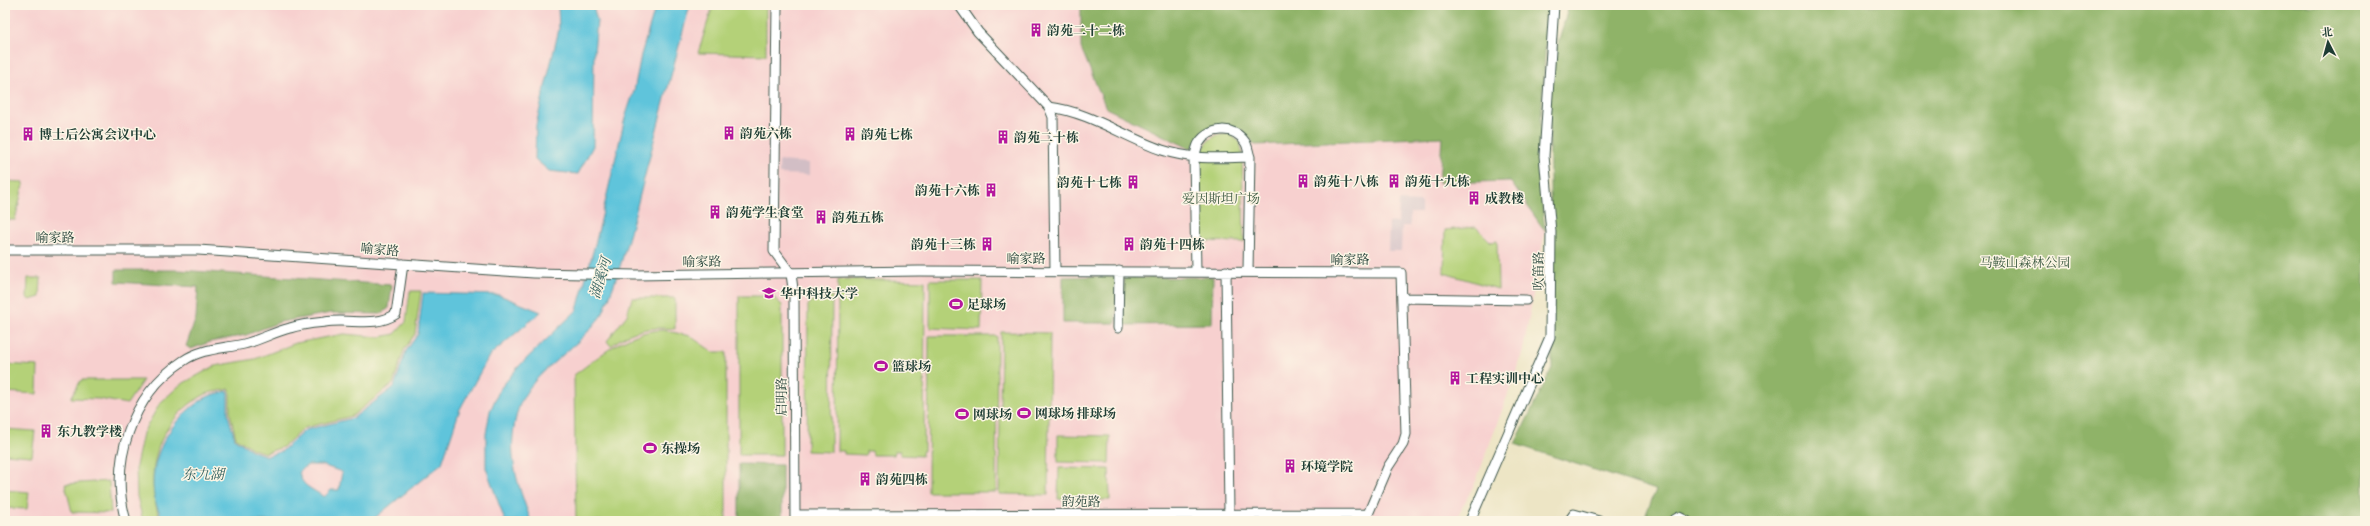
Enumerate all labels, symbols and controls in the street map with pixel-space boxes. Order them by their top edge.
building icon: 韵苑二十二栋 [1028,22,1044,38]
north arrow [2308,22,2348,62]
place label: 韵苑二十二栋 [1047,23,1125,39]
text: 北 [2321,26,2333,40]
building icon: 韵苑六栋 [721,125,737,141]
building icon: 博士后公寓会议中心 [20,126,36,142]
place label: 韵苑六栋 [740,126,792,142]
building icon: 韵苑七栋 [842,126,858,142]
place label: 博士后公寓会议中心 [39,127,156,143]
place label: 韵苑七栋 [861,127,913,143]
building icon: 韵苑二十栋 [995,129,1011,145]
place label: 韵苑二十栋 [1014,130,1079,146]
building icon: 韵苑十八栋 [1295,173,1311,189]
building icon: 韵苑十九栋 [1386,173,1402,189]
building icon: 韵苑十七栋 [1125,174,1141,190]
place label: 韵苑十八栋 [1314,174,1379,190]
place label: 韵苑十九栋 [1405,174,1470,190]
place label: 韵苑十七栋 [1057,175,1122,191]
building icon: 韵苑十六栋 [983,182,999,198]
place label: 韵苑十六栋 [915,183,980,199]
building icon: 成教楼 [1466,190,1482,206]
park label: 爱因斯坦广场 [1182,191,1260,207]
place label: 成教楼 [1485,191,1524,207]
building icon: 韵苑学生食堂 [707,204,723,220]
place label: 韵苑学生食堂 [726,205,804,221]
building icon: 韵苑五栋 [813,209,829,225]
place label: 韵苑五栋 [832,210,884,226]
street label: 喻家路 [35,230,75,246]
building icon: 韵苑十三栋 [979,236,995,252]
building icon: 韵苑十四栋 [1121,236,1137,252]
place label: 韵苑十三栋 [911,237,976,253]
place label: 韵苑十四栋 [1140,237,1205,253]
street label: 喻家路 [360,240,400,260]
street label: 喻家路 [1006,251,1046,267]
street label: 吹笛路 [1531,251,1547,291]
street label: 喻家路 [1330,252,1370,268]
water label: 湖溪河 [586,253,616,301]
street label: 喻家路 [682,254,722,270]
park label: 马鞍山森林公园 [1979,255,2071,271]
school or university icon: 华中科技大学 [761,285,777,301]
place label: 华中科技大学 [780,286,858,302]
sports icon: 足球场 [948,296,964,312]
place label: 足球场 [967,297,1006,313]
sports icon: 篮球场 [873,358,889,374]
place label: 篮球场 [892,359,931,375]
building icon: 工程实训中心 [1447,370,1463,386]
place label: 工程实训中心 [1466,371,1544,387]
street label: 启明路 [774,377,790,417]
sports icon: 网球场 排球场 [1016,405,1032,421]
sports icon: 网球场 [954,406,970,422]
place label: 网球场 排球场 [1035,406,1116,422]
place label: 网球场 [973,407,1012,423]
building icon: 东九教学楼 [38,423,54,439]
place label: 东九教学楼 [57,424,122,440]
sports icon: 东操场 [642,440,658,456]
place label: 东操场 [661,441,700,457]
building icon: 环境学院 [1282,458,1298,474]
place label: 环境学院 [1301,459,1353,475]
water label: 东九湖 [182,466,227,483]
building icon: 韵苑四栋 [857,471,873,487]
place label: 韵苑四栋 [876,472,928,488]
street label: 韵苑路 [1061,494,1101,510]

